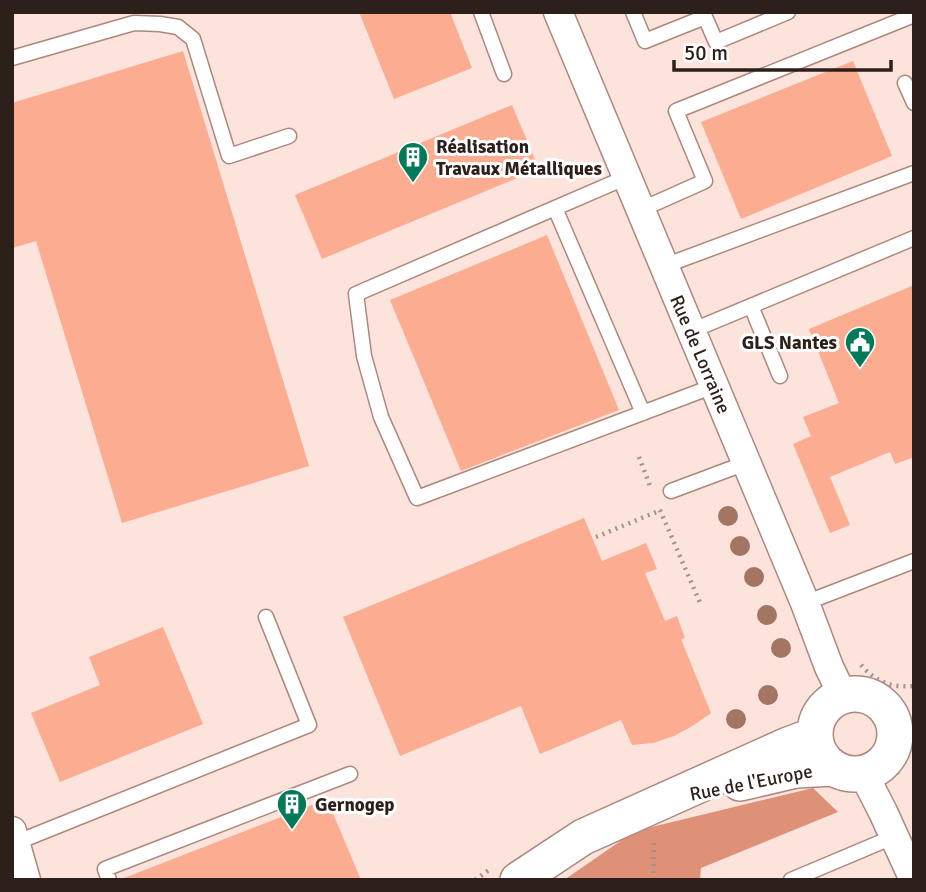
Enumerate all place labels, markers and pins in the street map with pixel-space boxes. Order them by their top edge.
place label: Réalisation Travaux Métalliques [436,135,602,181]
building icon: Réalisation Travaux Métalliques [396,140,430,184]
public building icon: GLS Nantes [843,325,877,369]
place label: GLS Nantes [742,331,837,355]
building icon: Gernogep [275,787,309,831]
place label: Gernogep [315,793,395,817]

